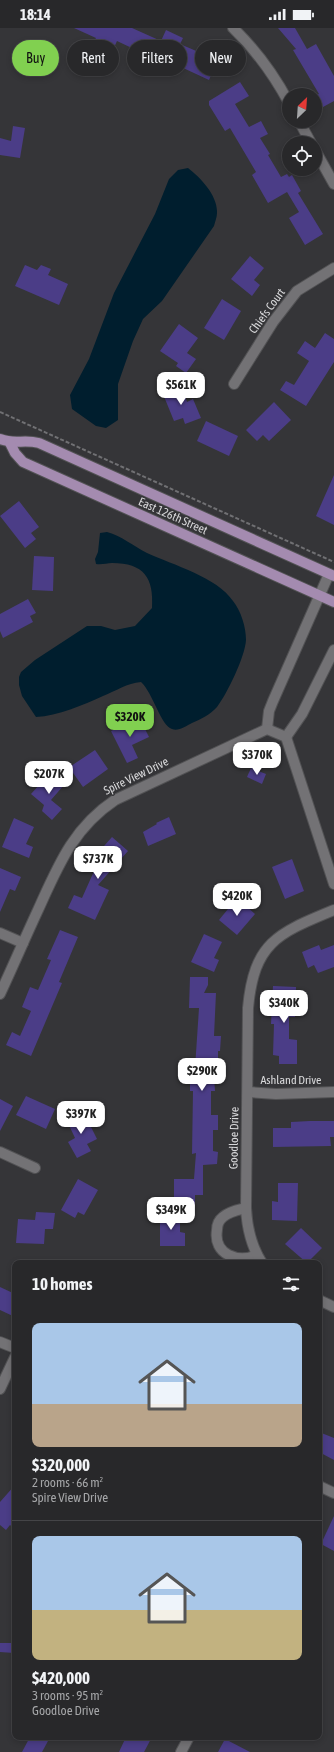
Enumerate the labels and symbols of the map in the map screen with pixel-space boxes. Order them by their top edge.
north arrow [282,88,322,128]
street label: Chiefs Court [246,285,288,336]
pin: $561K [153,372,209,406]
street label: East 126th Street [136,495,210,538]
pin: $320K [102,704,158,738]
pin: $370K [229,742,285,776]
street label: Spire View Drive [101,754,171,798]
pin: $207K [21,761,77,795]
pin: $737K [70,846,126,880]
pin: $420K [209,883,265,917]
pin: $340K [256,990,312,1024]
pin: $290K [174,1058,230,1092]
street label: Ashland Drive [260,1073,322,1087]
pin: $397K [53,1101,109,1135]
street label: Goodloe Drive [226,1107,242,1169]
pin: $349K [143,1197,199,1231]

